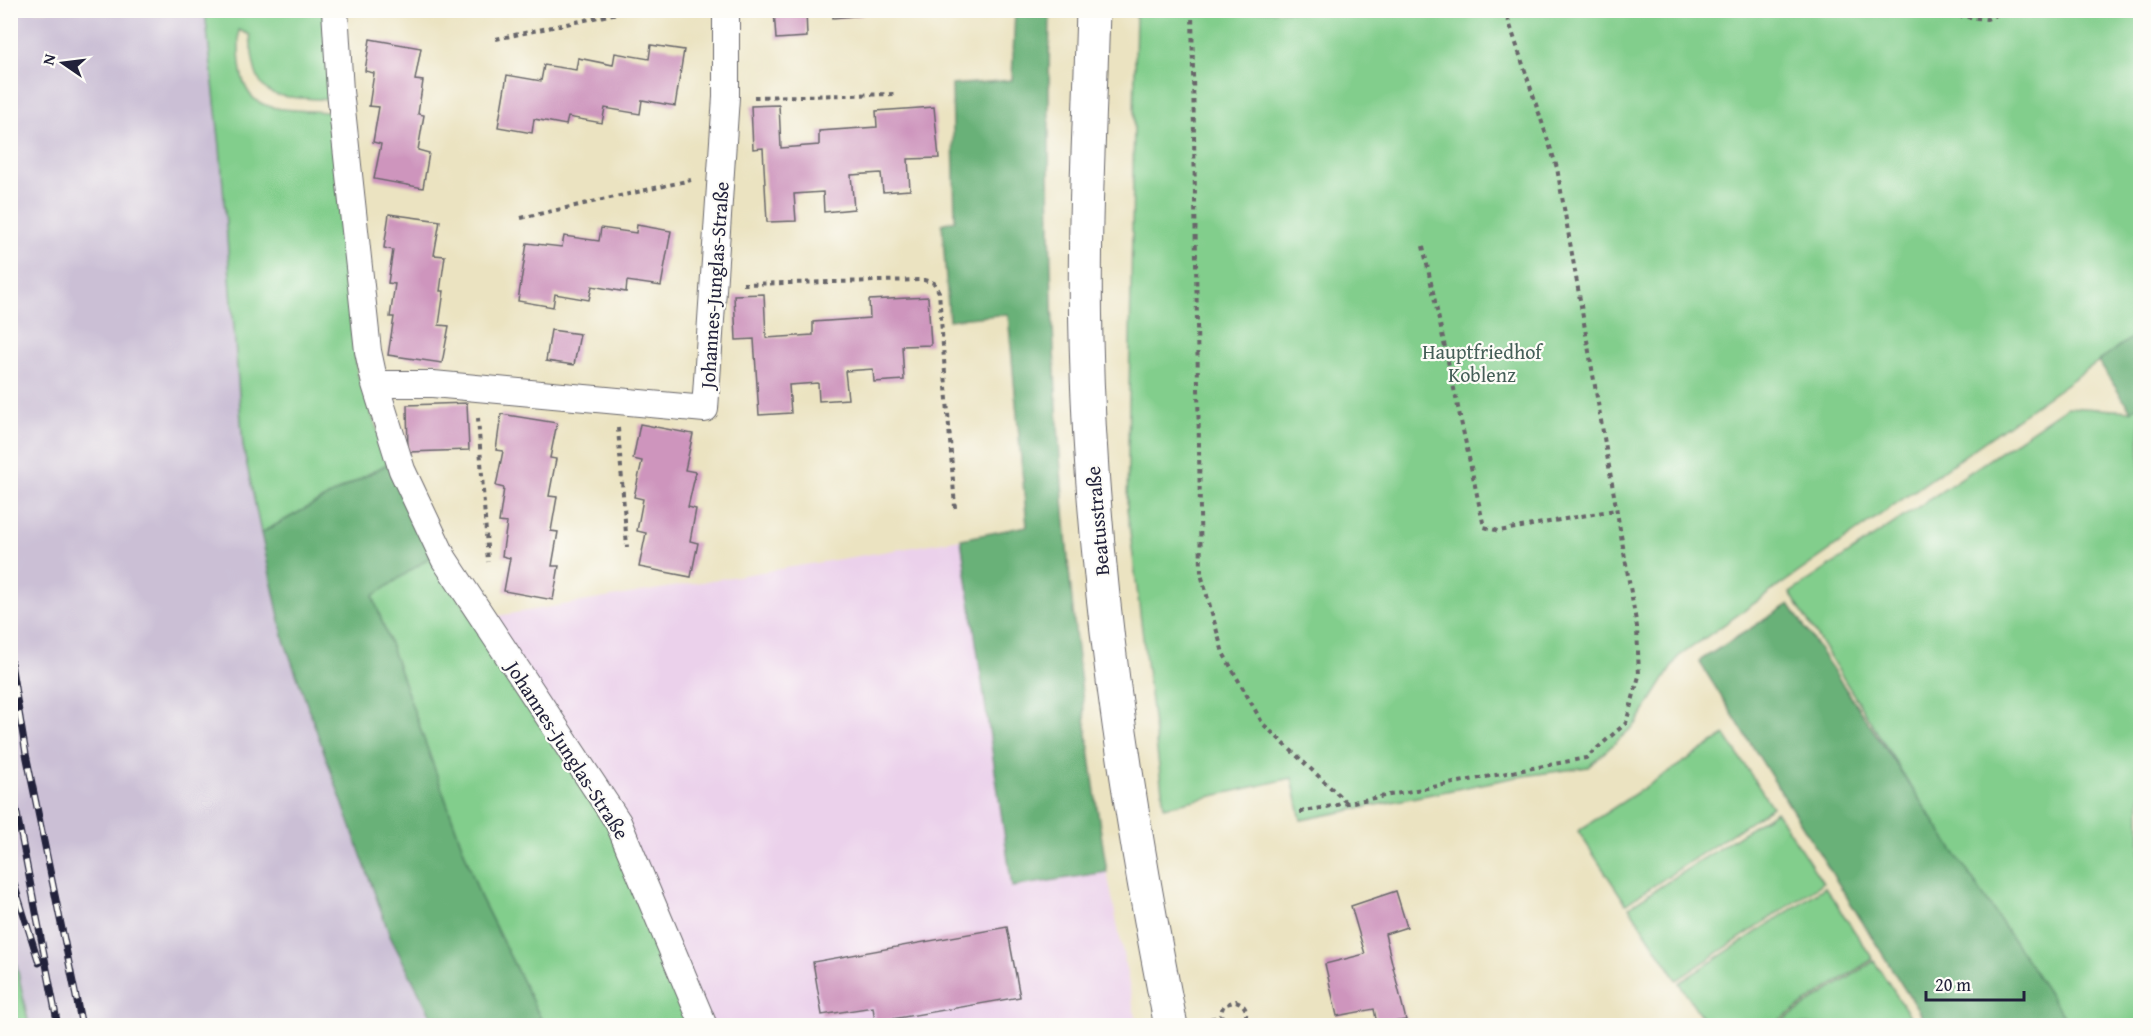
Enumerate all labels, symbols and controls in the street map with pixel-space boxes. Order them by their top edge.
north arrow [33,33,93,93]
text: N [36,51,61,67]
street label: Johannes-Junglas-Straße [692,181,736,392]
park label: Hauptfriedhof Koblenz [1422,337,1544,389]
street label: Beatusstraße [1078,465,1116,577]
street label: Johannes-Junglas-Straße [498,653,637,845]
scale bar [1926,964,2024,1002]
text: 20 m [1935,971,1971,998]

